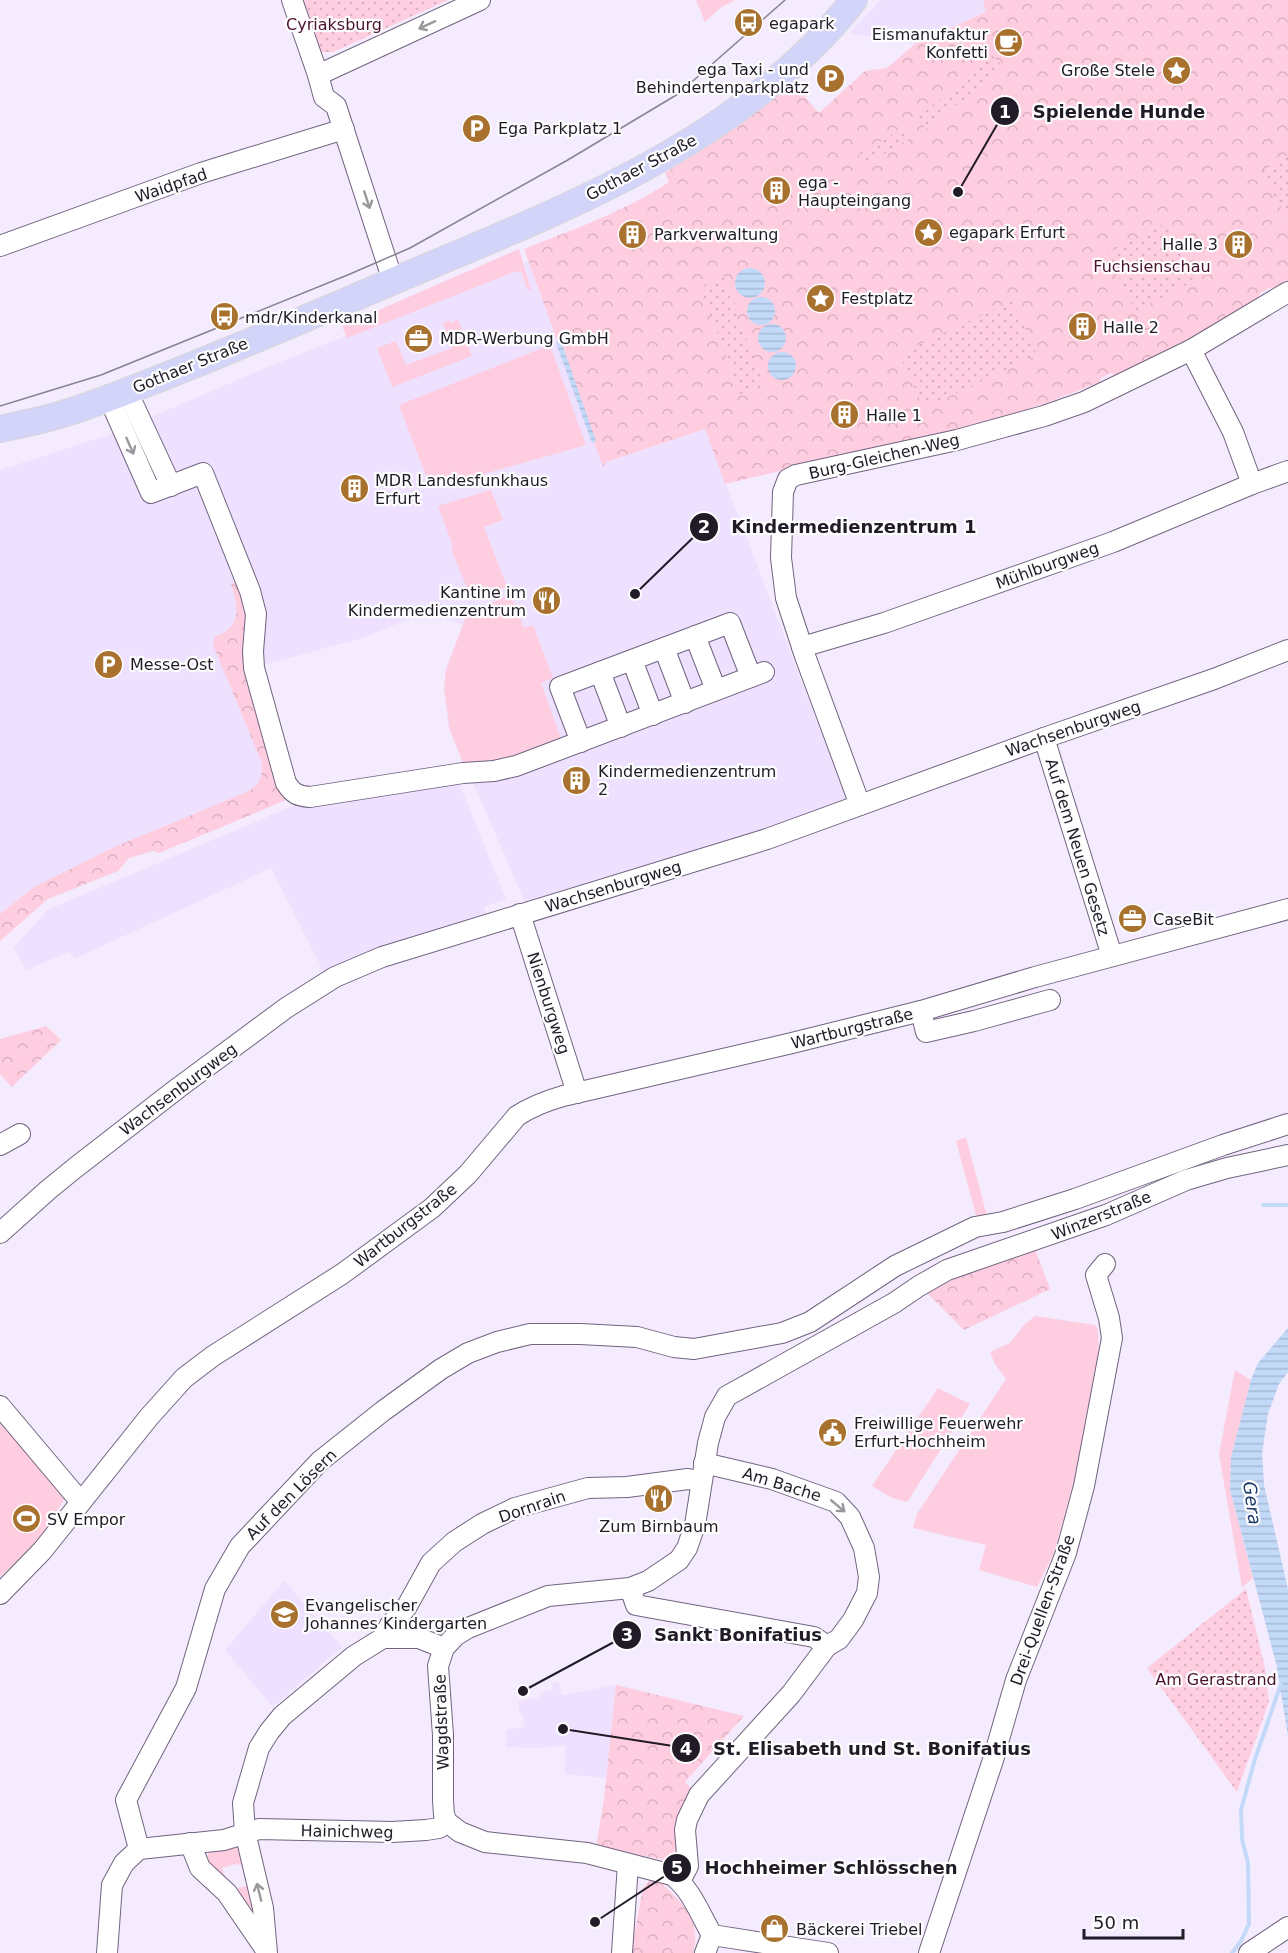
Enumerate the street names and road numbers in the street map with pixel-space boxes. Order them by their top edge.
street label: Gothaer Straße [583,130,700,205]
street label: Waidpfad [133,164,210,207]
street label: Gothaer Straße [130,334,251,397]
street label: Burg-Gleichen-Weg [807,430,961,483]
street label: Mühlburgweg [993,538,1101,593]
street label: Wachsenburgweg [1003,696,1143,761]
street label: Auf dem Neuen Gesetz [1041,756,1114,938]
street label: Wachsenburgweg [543,857,684,916]
street label: Nienburgweg [523,950,574,1057]
street label: Wartburgstraße [789,1004,915,1053]
street label: Wachsenburgweg [116,1039,241,1140]
street label: Wartburgstraße [350,1179,460,1271]
street label: Winzerstraße [1049,1187,1154,1244]
street label: Auf den Lösern [242,1445,341,1544]
street label: Am Bache [740,1464,823,1505]
street label: Dornrain [496,1486,568,1527]
street label: Drei-Quellen-Straße [1006,1532,1079,1688]
street label: Wagdstraße [430,1674,453,1770]
street label: Hainichweg [300,1821,394,1842]

